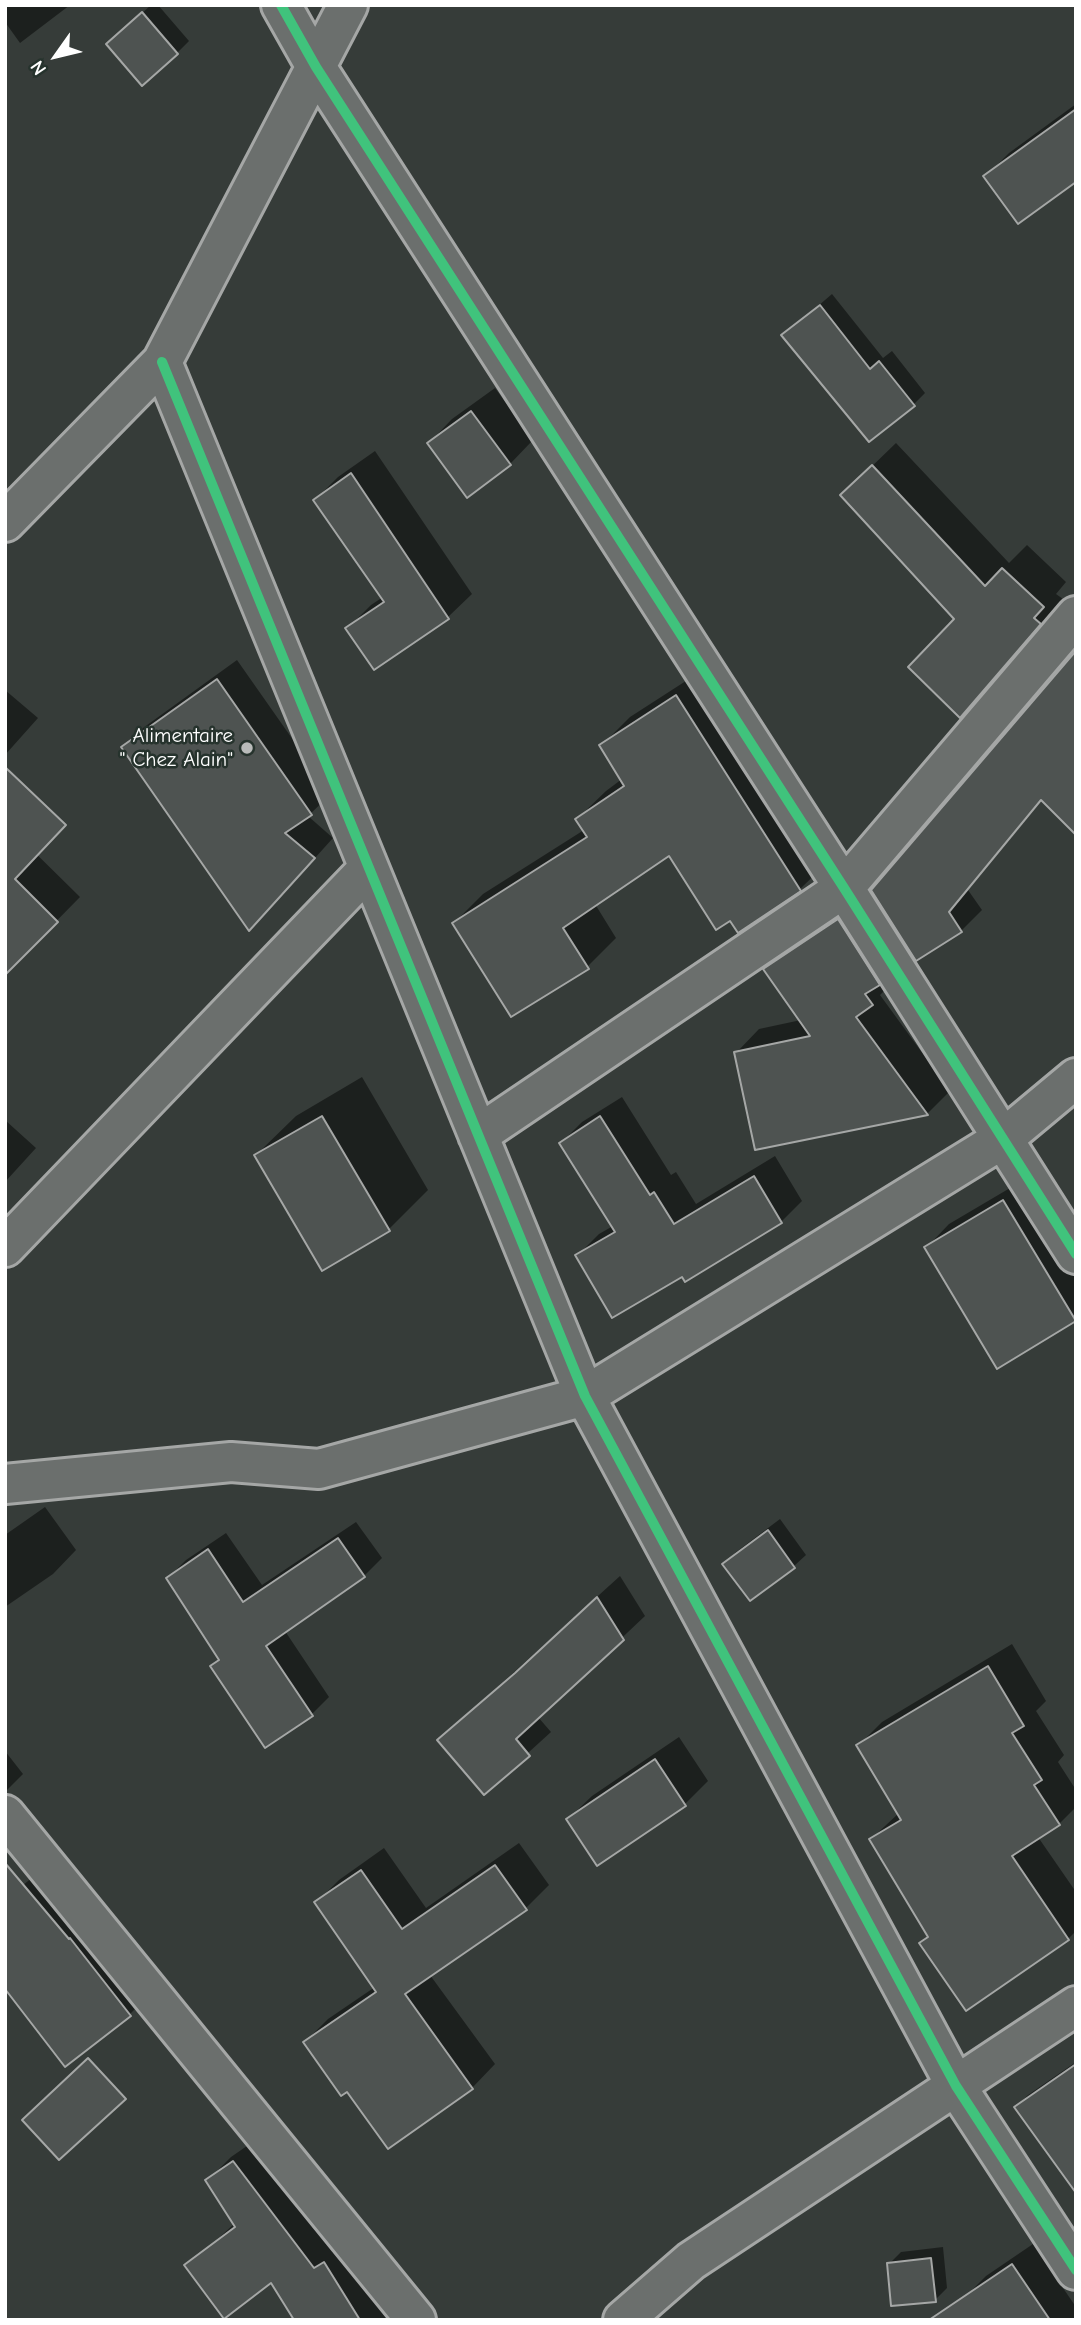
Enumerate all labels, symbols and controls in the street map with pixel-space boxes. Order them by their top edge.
north arrow [21,21,91,91]
text: N [26,56,51,79]
place label: Alimentaire " Chez Alain" [120,723,233,773]
marker: Alimentaire " Chez Alain" [239,740,255,756]

